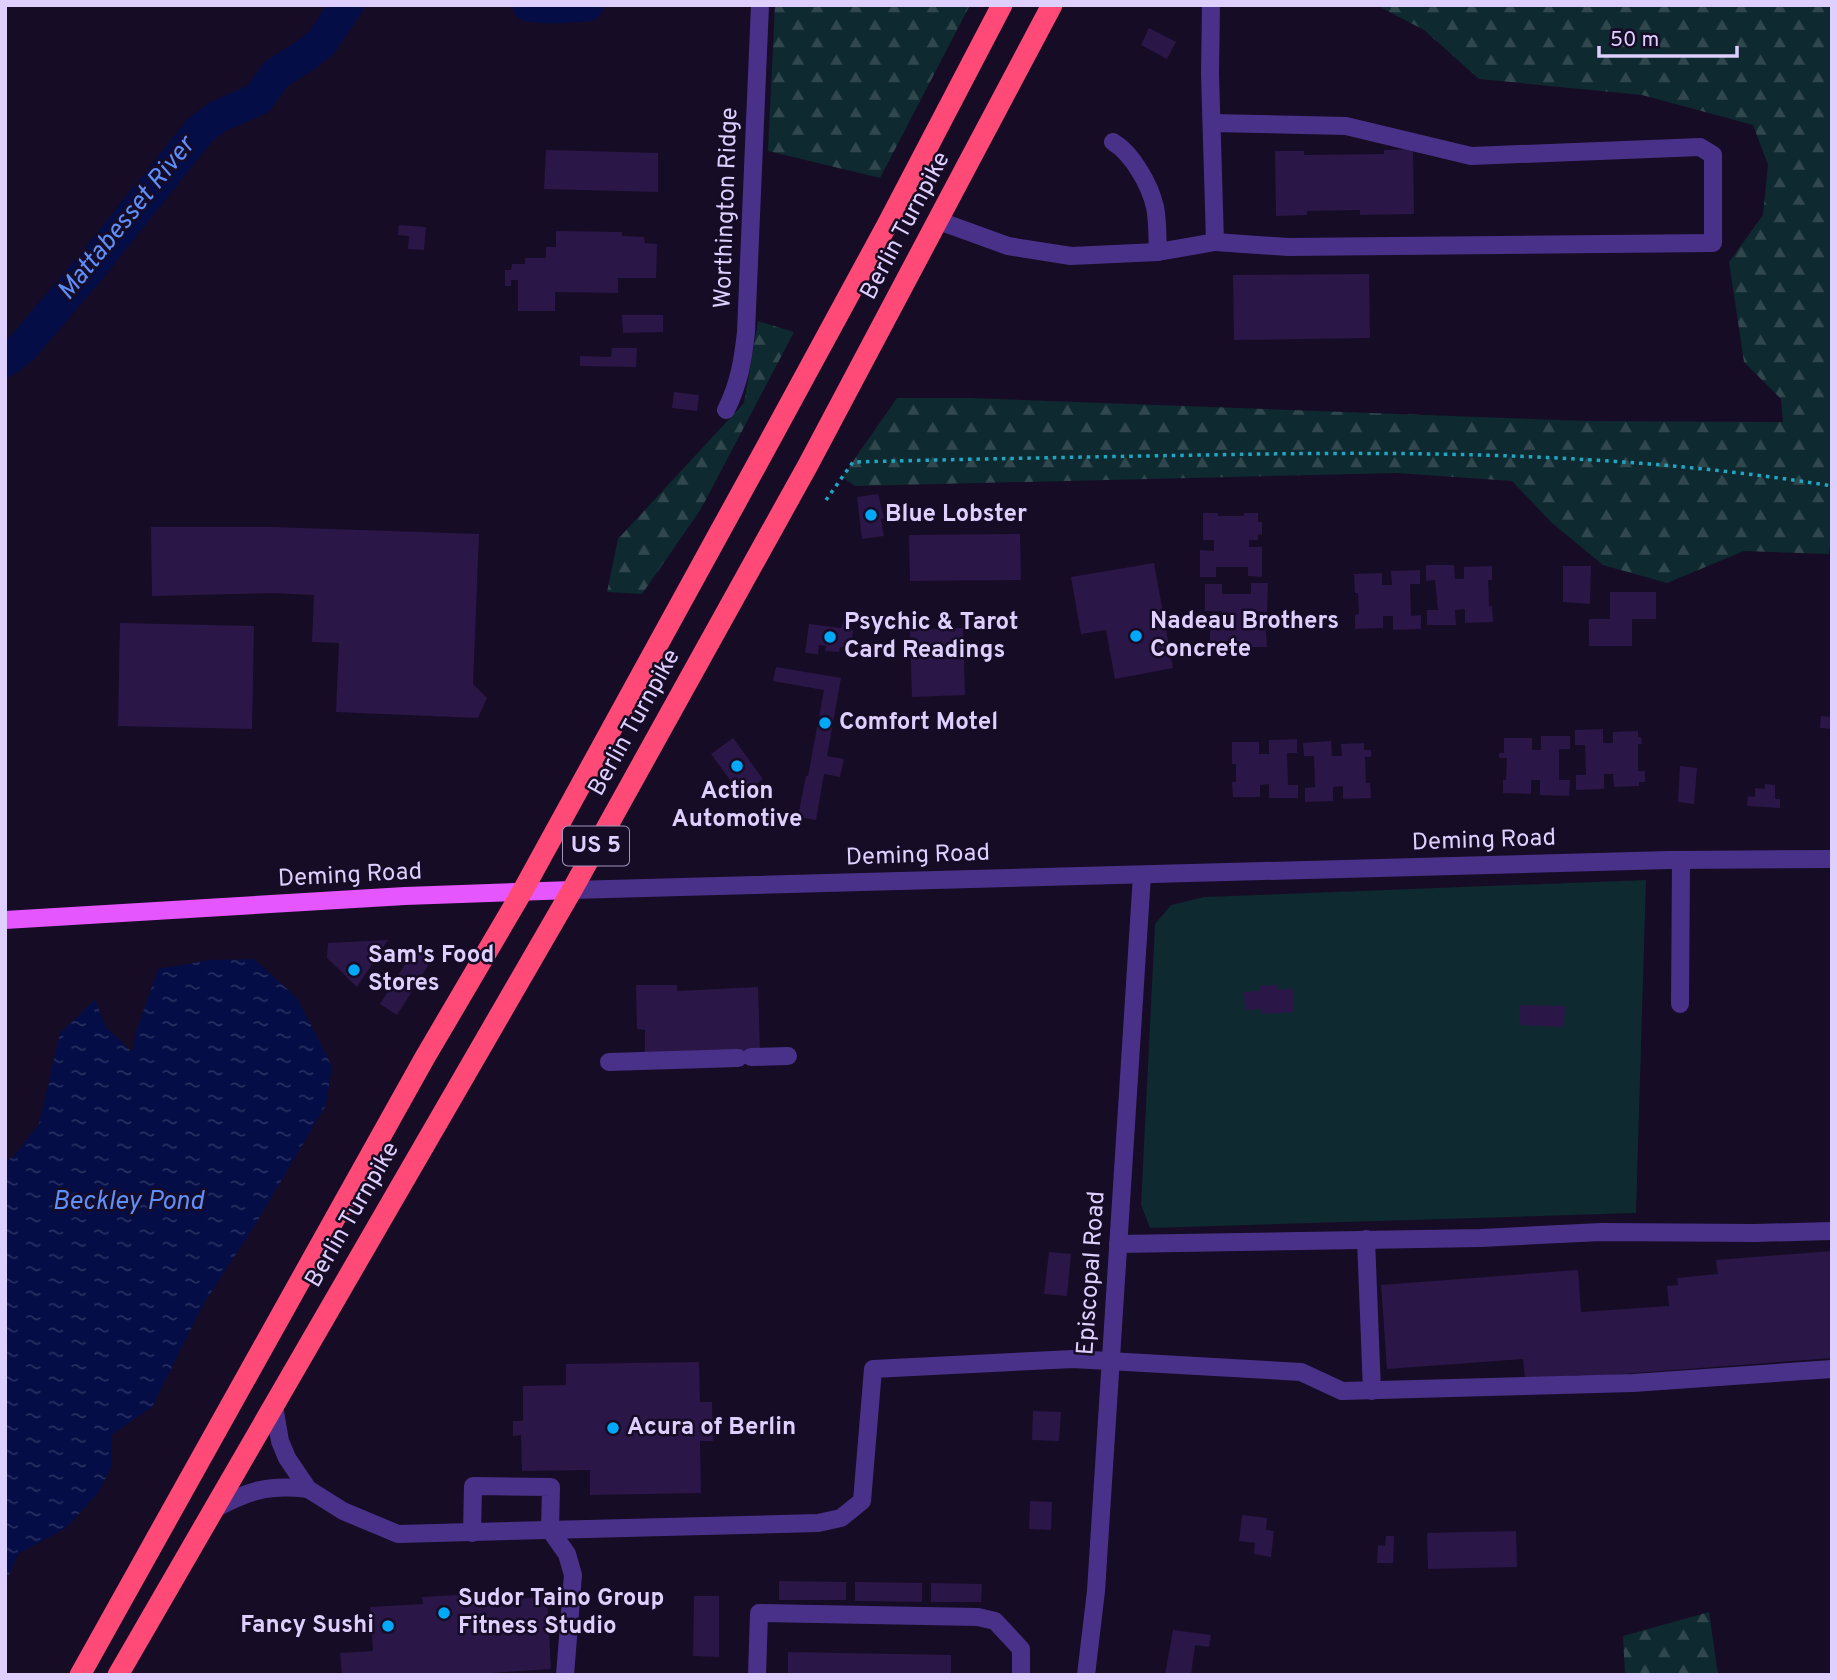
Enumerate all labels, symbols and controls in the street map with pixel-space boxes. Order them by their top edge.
scale bar [1599,14,1737,58]
text: 50 m [1610,27,1659,54]
street label: Worthington Ridge [708,107,746,309]
water label: Mattabesset River [51,129,204,307]
street label: Berlin Turnpike [854,147,958,305]
place label: Blue Lobster [885,500,1027,530]
marker: Blue Lobster [863,507,879,523]
place label: Nadeau Brothers Concrete [1150,607,1339,665]
place label: Psychic & Tarot Card Readings [844,608,1018,666]
marker: Nadeau Brothers Concrete [1128,628,1144,644]
marker: Psychic & Tarot Card Readings [822,629,838,645]
street label: Berlin Turnpike [582,644,688,802]
place label: Comfort Motel [839,708,998,738]
marker: Comfort Motel [817,715,833,731]
marker: Action Automotive [729,758,745,774]
place label: Action Automotive [672,777,802,835]
street label: Deming Road [1411,823,1557,859]
road number: US 5 [563,826,629,866]
street label: Deming Road [845,838,991,874]
street label: Deming Road [277,857,423,895]
place label: Sam's Food Stores [368,941,494,999]
marker: Sam's Food Stores [346,962,362,978]
street label: Berlin Turnpike [299,1137,407,1293]
water label: Beckley Pond [52,1186,206,1219]
street label: Episcopal Road [1071,1190,1113,1356]
place label: Acura of Berlin [627,1413,796,1443]
marker: Acura of Berlin [605,1420,621,1436]
place label: Sudor Taino Group Fitness Studio [458,1584,664,1642]
marker: Sudor Taino Group Fitness Studio [436,1605,452,1621]
place label: Fancy Sushi [240,1611,374,1641]
marker: Fancy Sushi [380,1618,396,1634]

